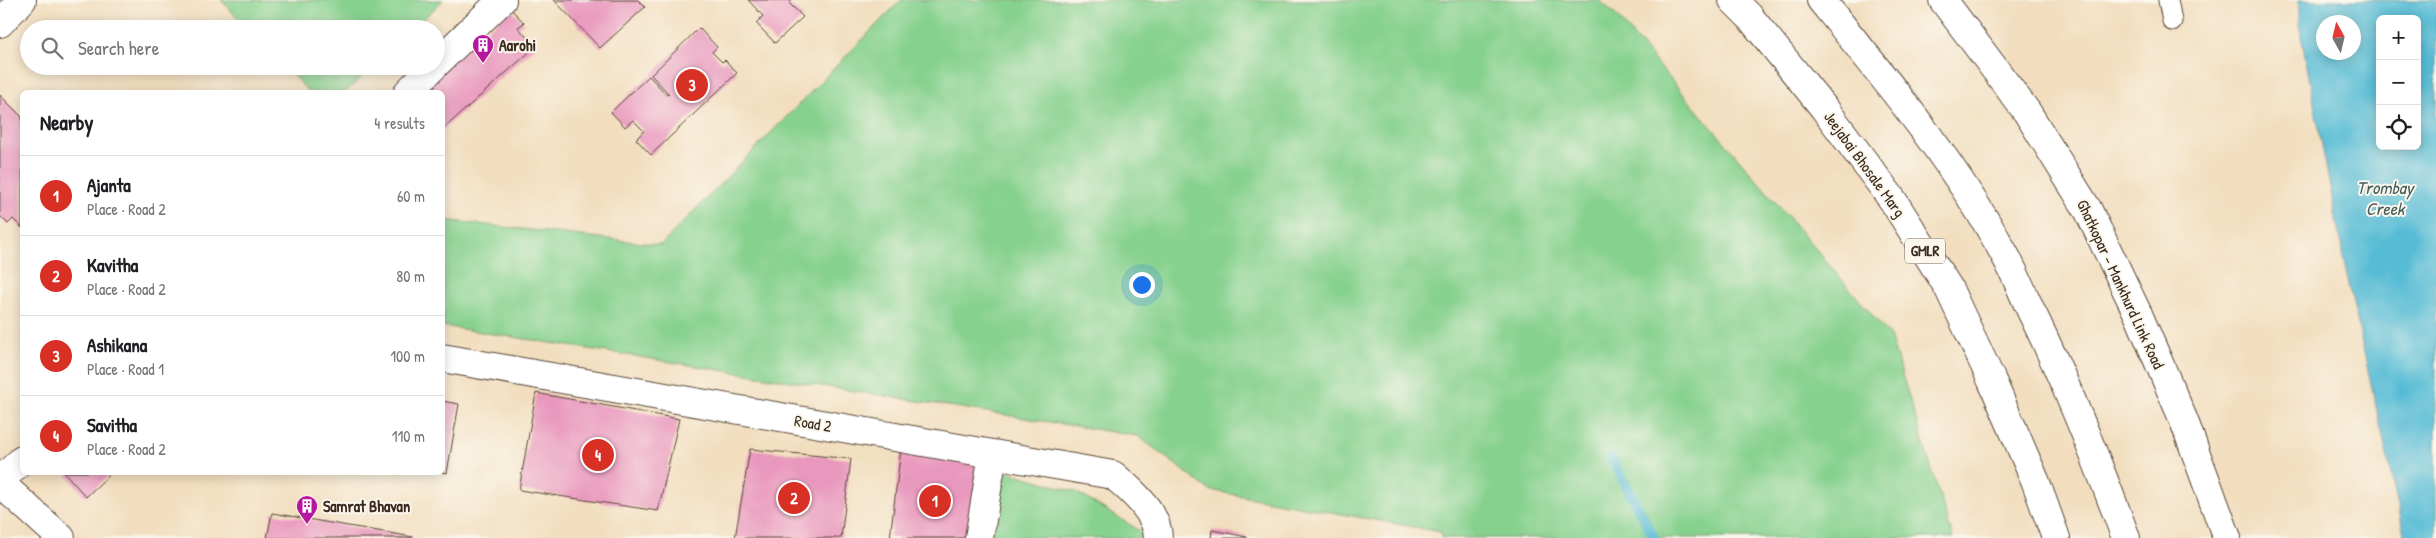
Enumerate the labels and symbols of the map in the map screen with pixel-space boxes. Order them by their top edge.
north arrow [2316,15,2361,60]
building icon: Aarohi [471,33,495,64]
place label: Aarohi [499,34,536,56]
pin: 3 [676,66,708,104]
street label: Jeejabai Bhosale Marg [1819,107,1911,221]
water label: Trombay Creek [2357,175,2416,221]
street label: Ghatkopar - Mankhurd Link Road [2072,196,2170,372]
road number: GMLR [1905,238,1945,264]
your location [1129,272,1155,298]
street label: Road 2 [793,409,834,437]
pin: 4 [582,436,614,474]
pin: 2 [778,479,810,517]
pin: 1 [919,482,951,520]
building icon: Samrat Bhavan [295,494,319,525]
place label: Samrat Bhavan [323,495,410,517]

